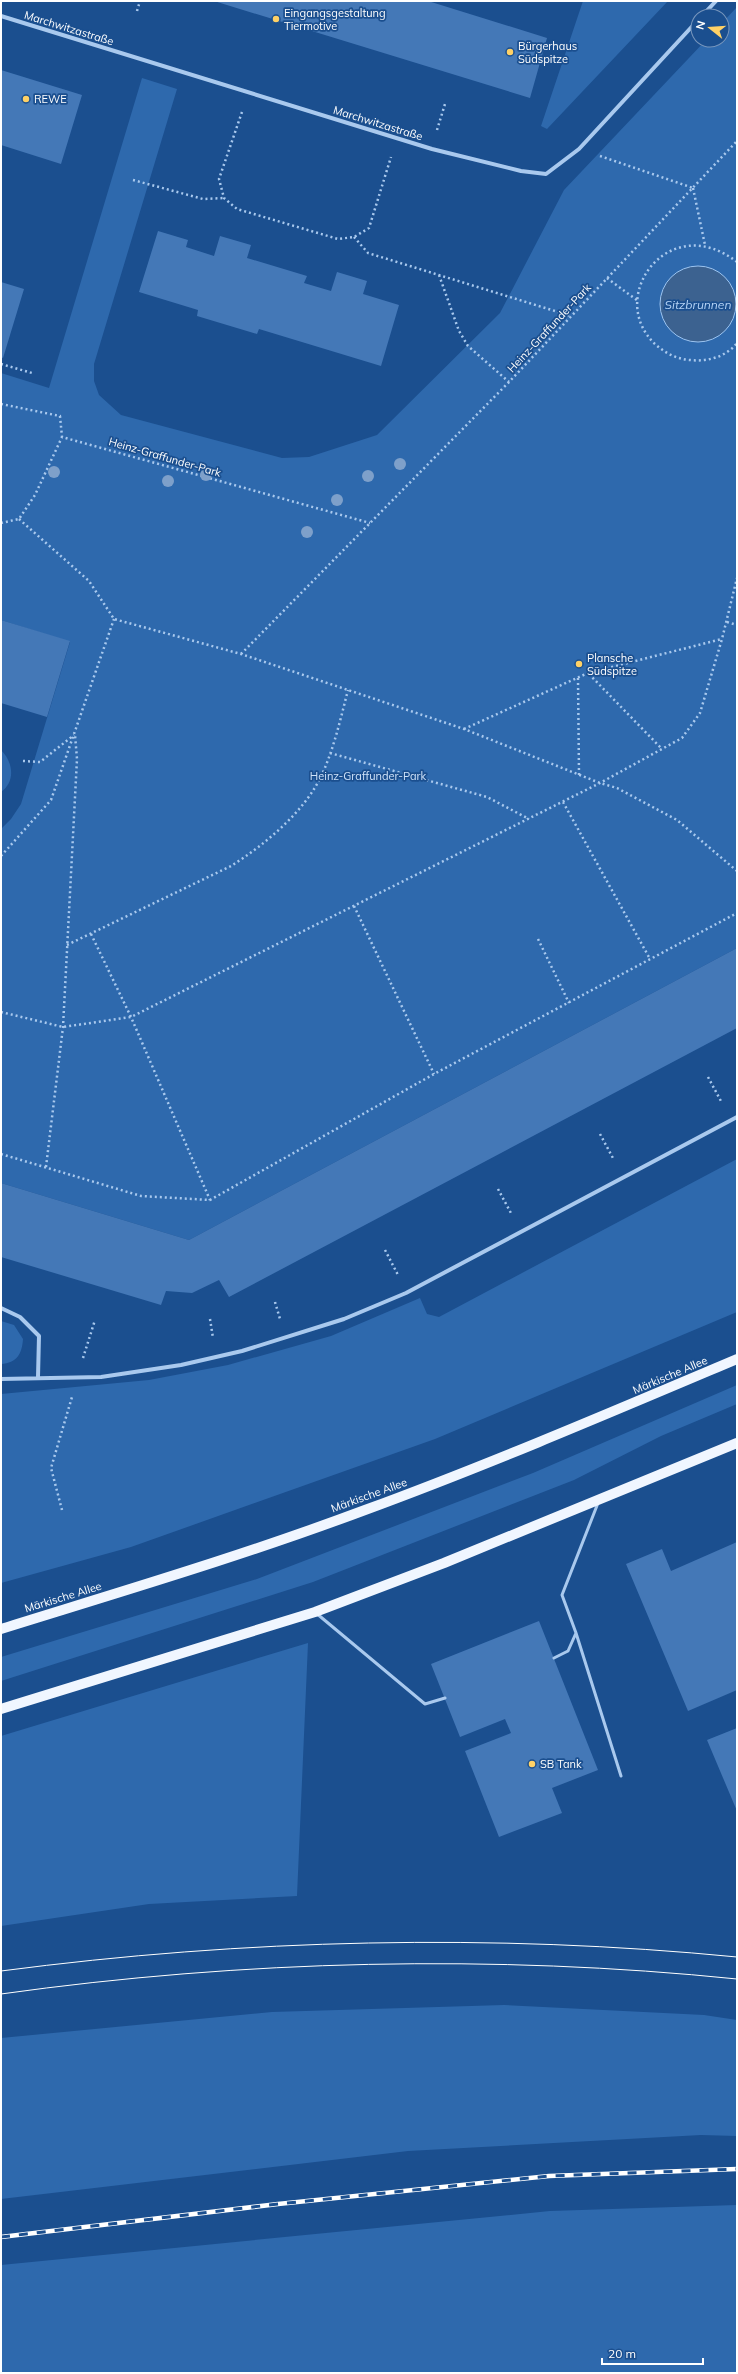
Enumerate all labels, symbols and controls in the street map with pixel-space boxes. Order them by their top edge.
place label: Eingangsgestaltung Tiermotive [284,6,386,33]
street label: Marchwitzastraße [23,8,115,48]
north arrow [690,8,730,48]
marker: Eingangsgestaltung Tiermotive [271,14,281,24]
text: N [693,19,708,31]
place label: Bürgerhaus Südspitze [518,39,577,66]
marker: Bürgerhaus Südspitze [505,47,515,57]
place label: REWE [34,92,67,106]
marker: REWE [21,94,31,104]
street label: Marchwitzastraße [332,103,424,143]
street label: Heinz-Graffunder-Park [504,280,594,375]
water label: Sitzbrunnen [665,297,731,312]
street label: Heinz-Graffunder-Park [107,434,223,480]
place label: Plansche Südspitze [587,651,637,678]
marker: Plansche Südspitze [574,659,584,669]
park label: Heinz-Graffunder-Park [310,769,426,783]
street label: Märkische Allee [631,1353,709,1397]
street label: Märkische Allee [329,1475,409,1515]
street label: Märkische Allee [23,1579,103,1615]
place label: SB Tank [540,1757,582,1771]
marker: SB Tank [527,1759,537,1769]
scale bar [602,2340,703,2366]
text: 20 m [608,2346,636,2361]

